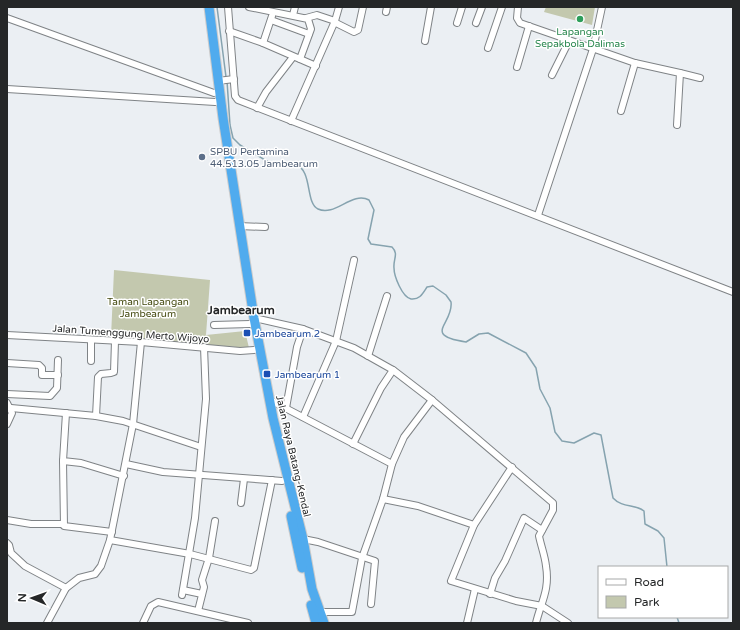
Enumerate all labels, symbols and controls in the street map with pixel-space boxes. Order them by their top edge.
marker: Lapangan Sepakbola Dalimas [575,14,585,24]
place label: Lapangan Sepakbola Dalimas [535,26,625,50]
place label: SPBU Pertamina 44.513.05 Jambearum [210,146,318,170]
marker: SPBU Pertamina 44.513.05 Jambearum [197,152,207,162]
park label: Taman Lapangan Jambearum [107,296,189,320]
district label: Jambearum [206,303,275,317]
street label: Jalan Tumenggung Merto Wijoyo [52,323,210,345]
marker: Jambearum 2 [242,328,252,338]
place label: Jambearum 2 [255,328,320,340]
marker: Jambearum 1 [262,369,272,379]
place label: Jambearum 1 [275,369,340,381]
street label: Jalan Raya Batang-Kendal [273,394,313,518]
legend [598,566,728,618]
text: Road [634,575,664,589]
north arrow [12,578,52,618]
text: N [16,593,29,602]
text: Park [634,595,660,609]

